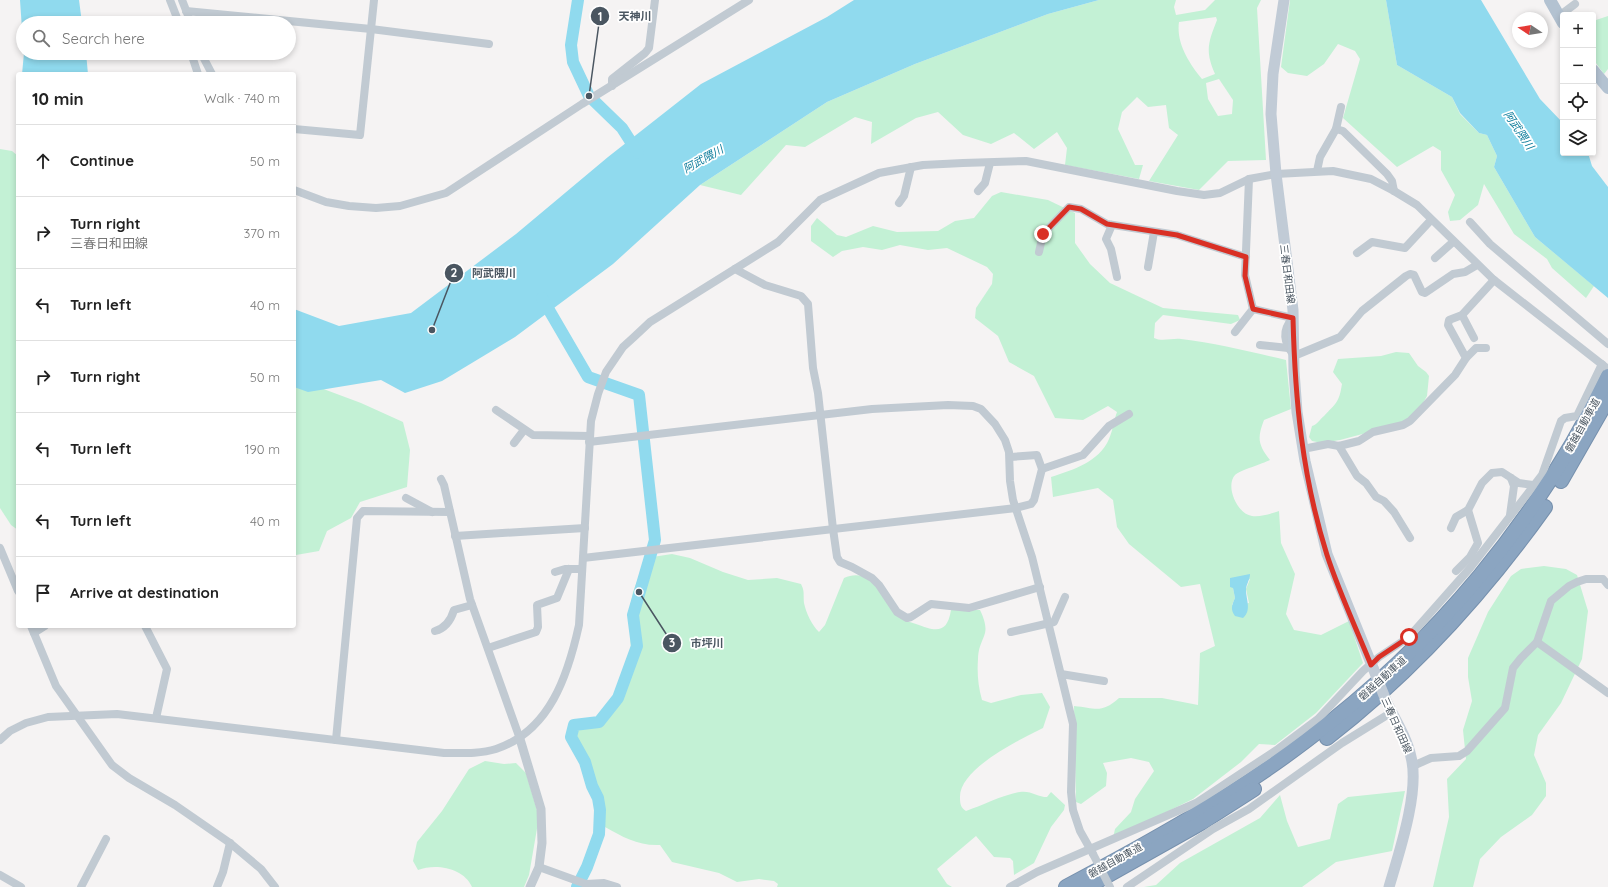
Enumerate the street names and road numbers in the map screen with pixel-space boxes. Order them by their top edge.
street label: 三春日和田線 [1277,243,1298,305]
street label: 磐越自動車道 [1562,396,1603,455]
street label: 磐越自動車道 [1356,653,1409,703]
street label: 三春日和田線 [1378,695,1415,755]
street label: 磐越自動車道 [1086,840,1145,881]

